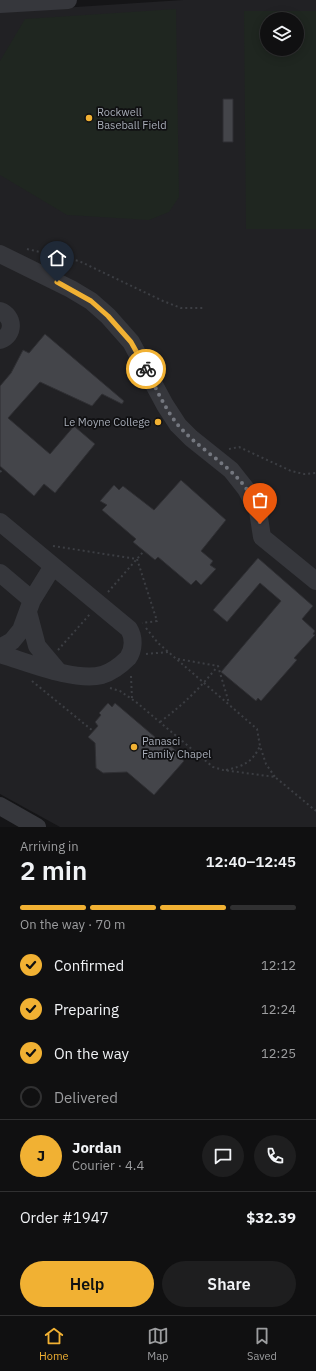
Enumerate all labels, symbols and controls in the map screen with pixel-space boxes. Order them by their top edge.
map controls [260,12,304,56]
button: layers [260,12,304,56]
place label: Rockwell Baseball Field [97,105,167,132]
marker: Rockwell Baseball Field [84,113,94,123]
pin [40,241,74,282]
icon: home [46,247,68,269]
courier [126,349,166,389]
icon: bike [135,358,157,380]
place label: Le Moyne College [64,415,150,429]
marker: Le Moyne College [153,417,163,427]
pin [243,483,277,524]
icon: bag [249,489,271,511]
place label: Panasci Family Chapel [142,734,211,761]
marker: Panasci Family Chapel [129,742,139,752]
text: Arriving in [20,838,79,855]
text: 12:40–12:45 [206,852,296,871]
text: 2 min [20,853,87,887]
text: On the way · 70 m [20,916,125,933]
icon: check [20,954,42,976]
text: Confirmed [54,956,124,975]
text: 12:12 [261,957,296,974]
icon: check [20,998,42,1020]
text: Preparing [54,1000,119,1019]
text: 12:24 [261,1001,296,1018]
icon: check [20,1042,42,1064]
text: On the way [54,1044,129,1063]
text: 12:25 [261,1045,296,1062]
text: Delivered [54,1088,118,1107]
button: chat [202,1135,244,1177]
button: phone [254,1135,296,1177]
text: Jordan [72,1138,121,1157]
text: J [37,1146,45,1165]
text: Courier · 4.4 [72,1157,144,1174]
text: Order #1947 [20,1208,109,1227]
text: $32.39 [246,1208,296,1227]
button: Help [20,1261,154,1307]
button: Share [162,1261,296,1307]
tab: Home [39,1325,69,1363]
tab: Map [147,1325,169,1363]
tab: Saved [247,1325,277,1363]

